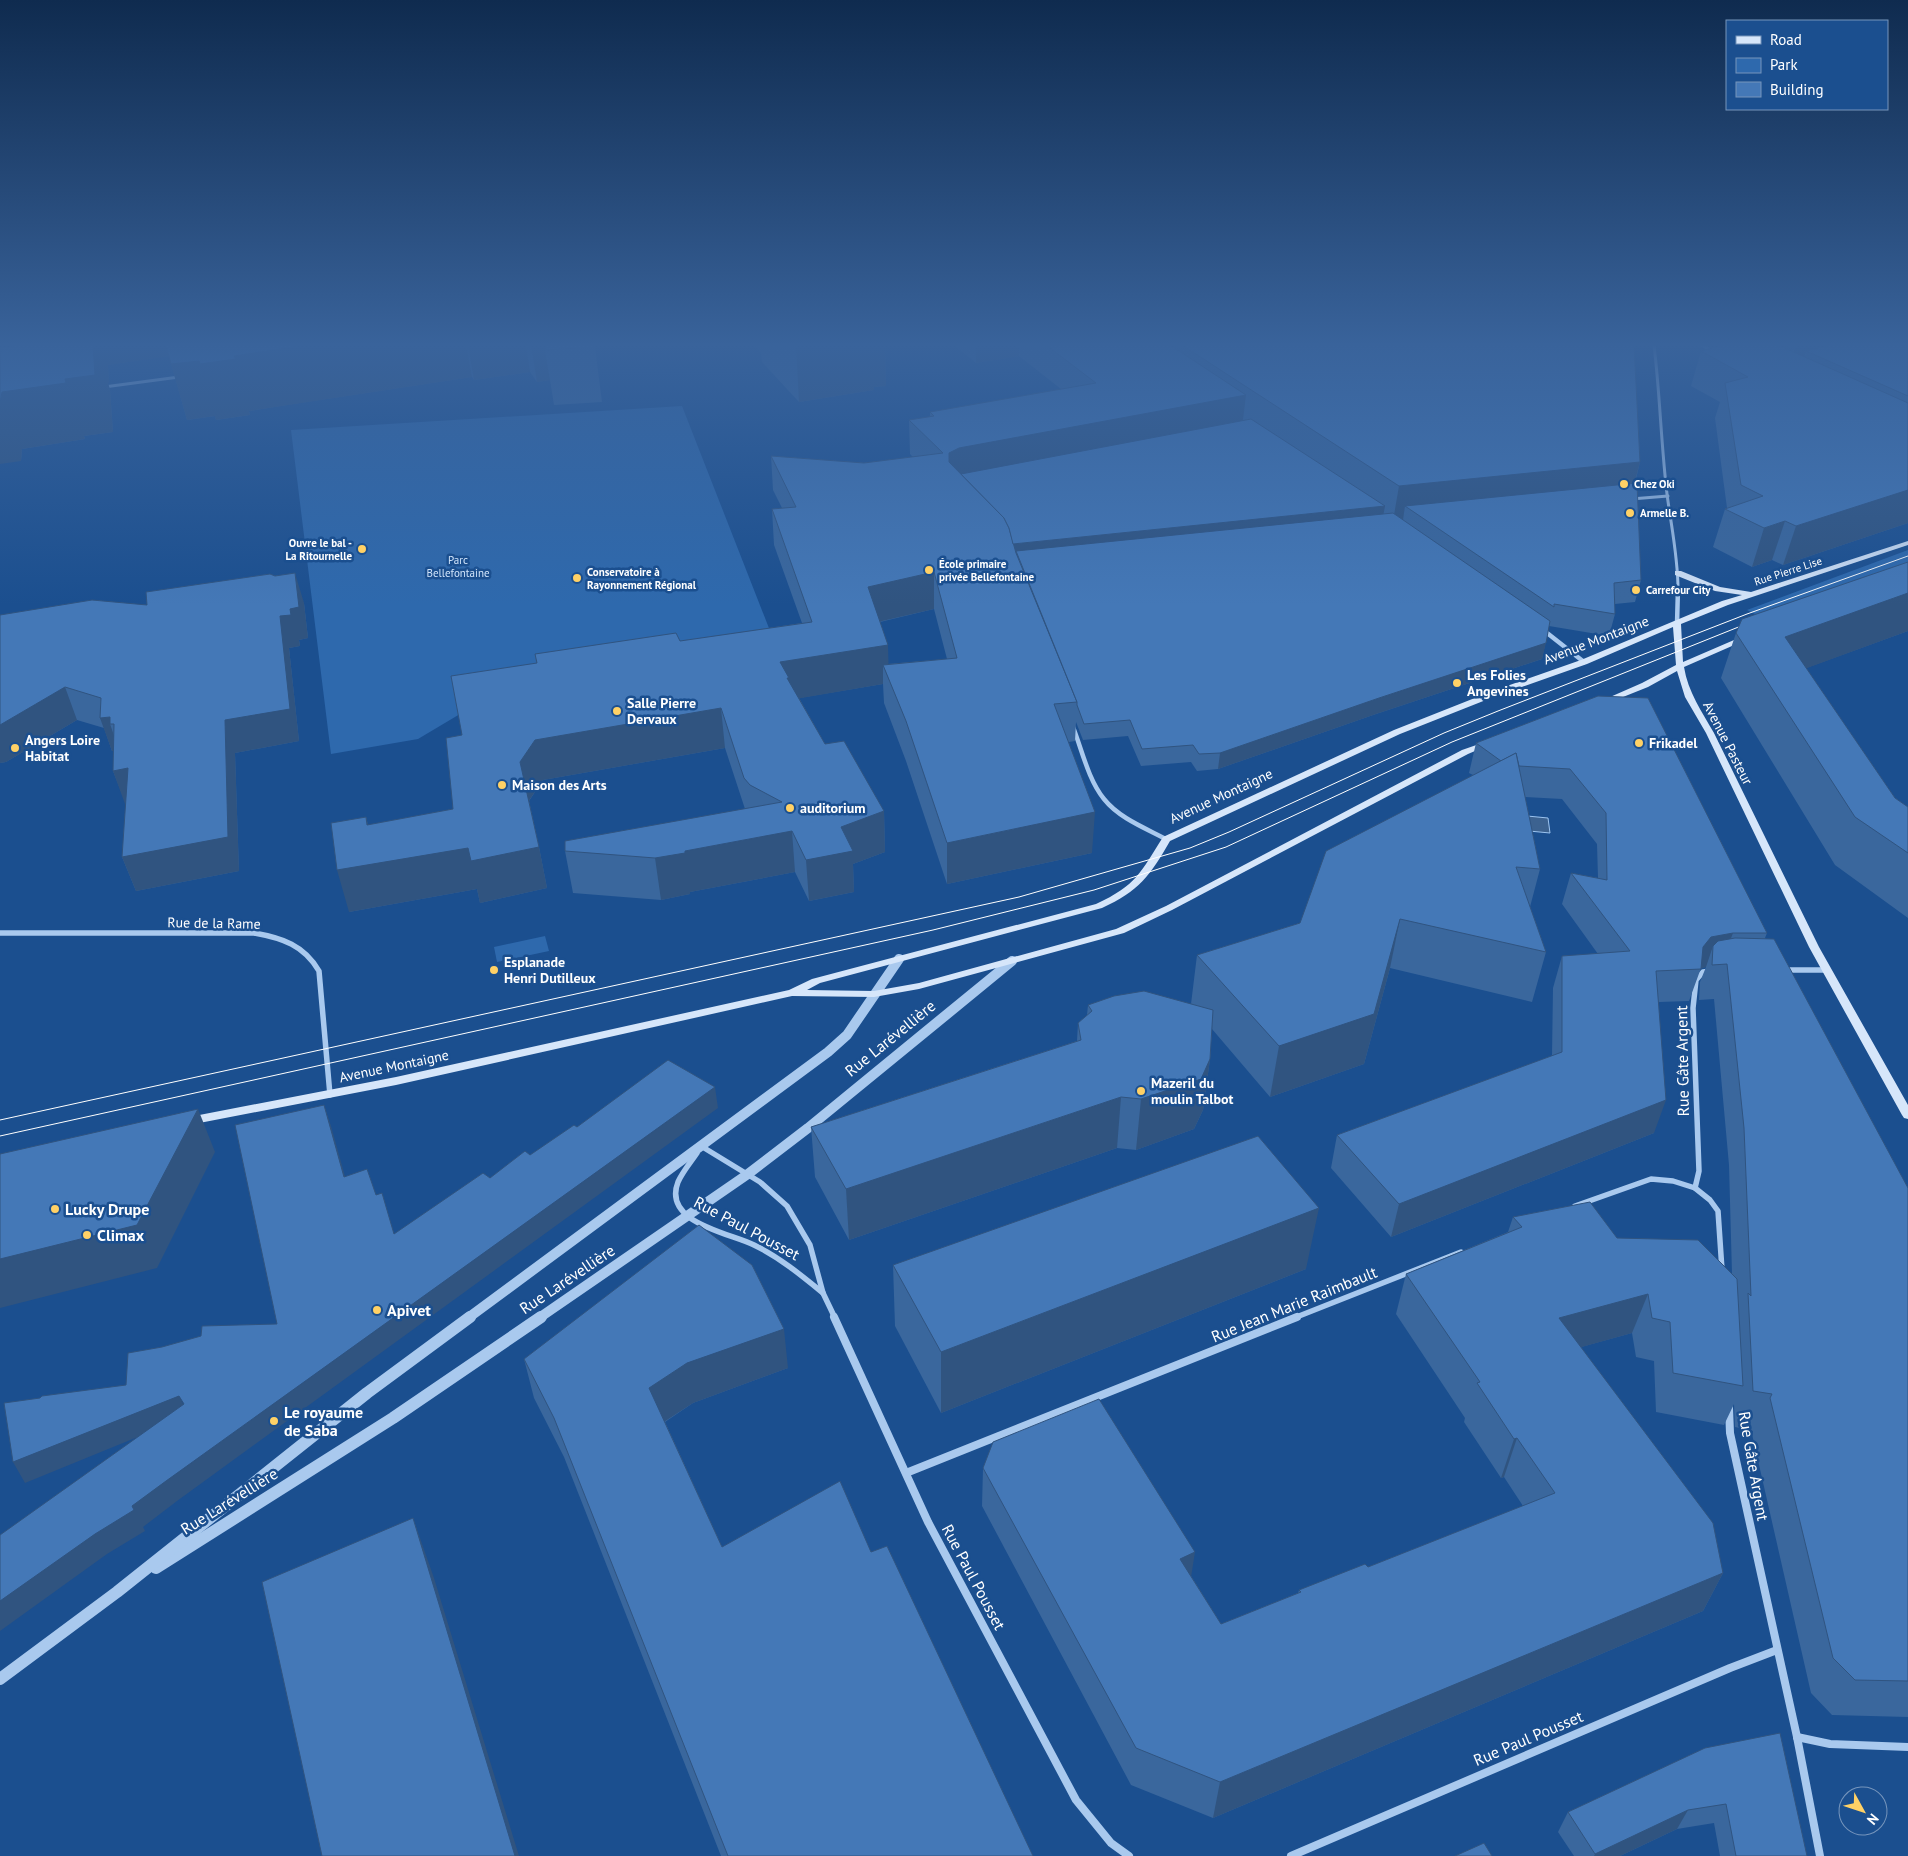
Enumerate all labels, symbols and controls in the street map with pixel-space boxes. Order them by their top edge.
legend [1726,20,1888,110]
text: Road [1770,30,1802,49]
text: Park [1770,55,1798,74]
text: Building [1770,80,1824,99]
place label: Chez Oki [1634,477,1675,491]
marker: Chez Oki [1618,478,1630,490]
place label: Armelle B. [1640,506,1689,520]
marker: Armelle B. [1624,507,1636,519]
place label: Ouvre le bal - La Ritournelle [285,536,352,563]
marker: Ouvre le bal - La Ritournelle [356,543,368,555]
park label: Parc Bellefontaine [426,553,490,580]
street label: Rue Pierre Lise [1752,553,1824,589]
place label: École primaire privée Bellefontaine [939,557,1035,584]
marker: École primaire privée Bellefontaine [923,564,935,576]
place label: Conservatoire à Rayonnement Régional [587,565,697,592]
marker: Conservatoire à Rayonnement Régional [571,572,583,584]
place label: Carrefour City [1646,583,1711,597]
marker: Carrefour City [1630,584,1642,596]
street label: Avenue Montaigne [1541,612,1651,668]
place label: Les Folies Angevines [1467,666,1529,700]
marker: Les Folies Angevines [1451,677,1463,689]
place label: Salle Pierre Dervaux [627,694,696,728]
street label: Avenue Pasteur [1699,698,1757,788]
marker: Salle Pierre Dervaux [611,705,623,717]
place label: Angers Loire Habitat [25,731,100,765]
place label: Frikadel [1649,734,1698,752]
marker: Frikadel [1633,737,1645,749]
marker: Angers Loire Habitat [9,742,21,754]
street label: Avenue Montaigne [1167,764,1275,828]
place label: Maison des Arts [512,776,607,794]
marker: Maison des Arts [496,779,508,791]
place label: auditorium [800,799,866,817]
marker: auditorium [784,802,796,814]
street label: Rue de la Rame [167,913,261,933]
place label: Esplanade Henri Dutilleux [504,953,596,987]
marker: Esplanade Henri Dutilleux [488,964,500,976]
street label: Rue Larévellière [841,995,939,1081]
street label: Rue Gâte Argent [1671,1005,1693,1117]
street label: Avenue Montaigne [338,1046,450,1086]
place label: Mazeril du moulin Talbot [1151,1074,1233,1108]
marker: Mazeril du moulin Talbot [1135,1085,1147,1097]
street label: Rue Paul Pousset [691,1192,804,1265]
place label: Lucky Drupe [65,1199,149,1219]
marker: Lucky Drupe [49,1203,61,1215]
place label: Climax [97,1225,145,1245]
marker: Climax [81,1229,93,1241]
street label: Rue Larévellière [516,1240,618,1318]
street label: Rue Jean Marie Raimbault [1208,1261,1380,1346]
place label: Apivet [387,1300,431,1320]
marker: Apivet [371,1304,383,1316]
place label: Le royaume de Saba [284,1402,363,1440]
street label: Rue Gâte Argent [1735,1410,1774,1523]
marker: Le royaume de Saba [268,1415,280,1427]
street label: Rue Larévellière [177,1463,281,1539]
street label: Rue Paul Pousset [938,1521,1011,1634]
street label: Rue Paul Pousset [1470,1706,1586,1770]
north arrow [1838,1786,1888,1836]
text: N [1863,1810,1883,1829]

